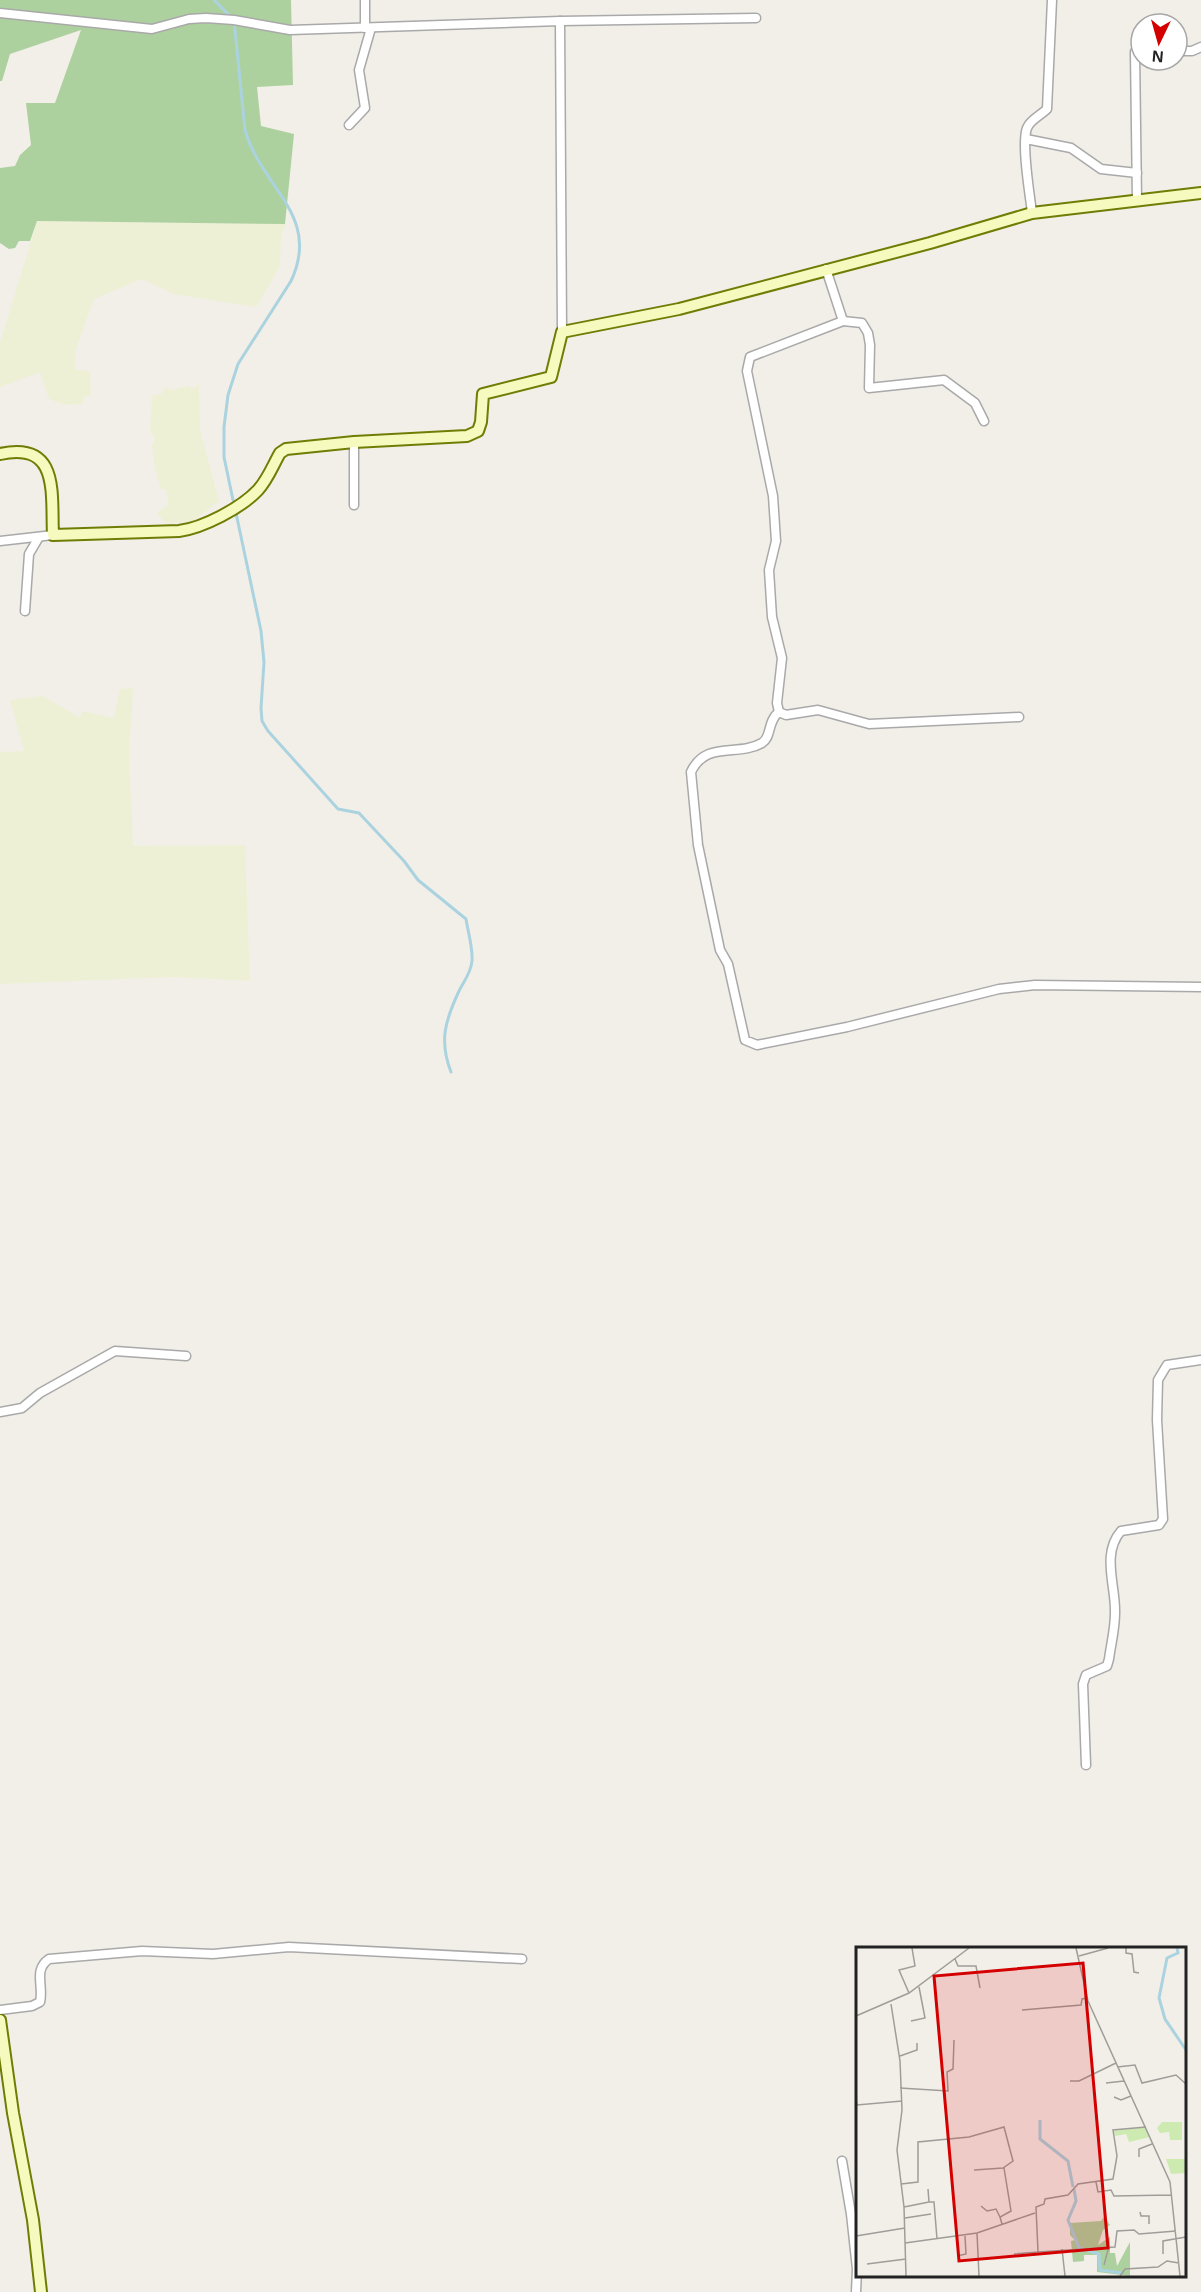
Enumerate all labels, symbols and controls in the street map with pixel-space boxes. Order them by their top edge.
north arrow [1129,12,1189,72]
text: N [1151,47,1164,65]
inset map [856,1947,1186,2277]

